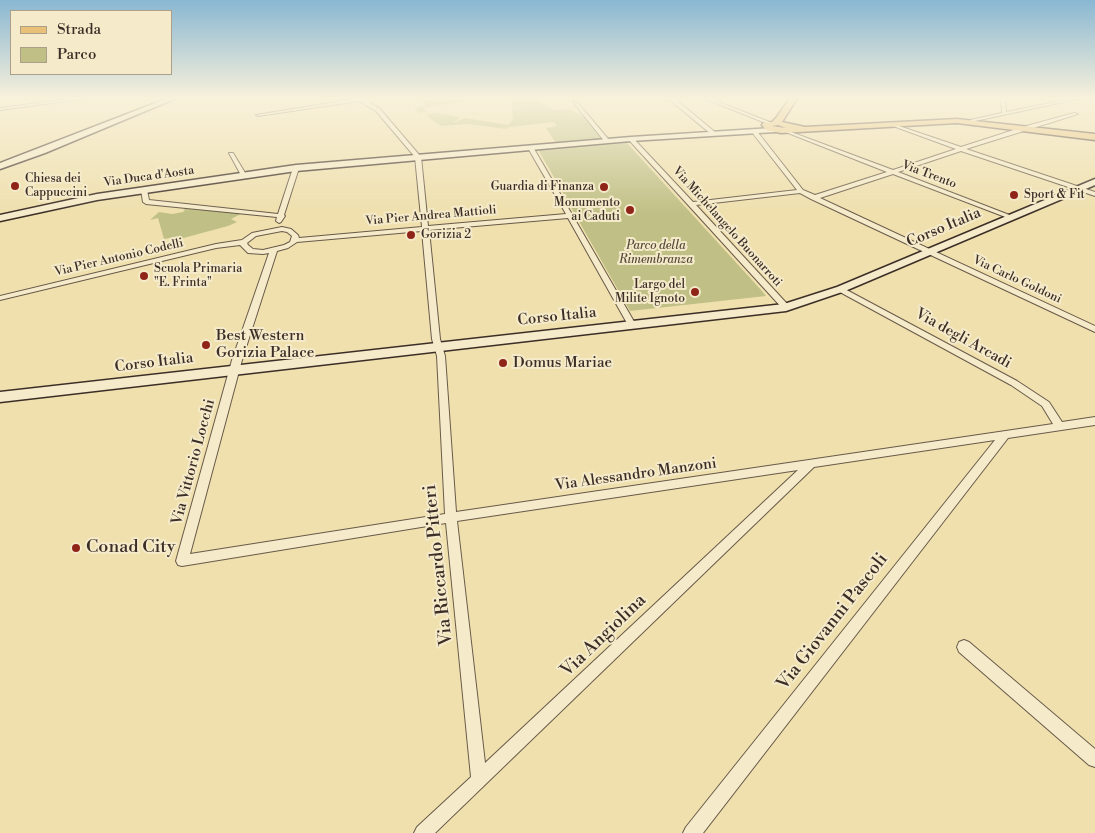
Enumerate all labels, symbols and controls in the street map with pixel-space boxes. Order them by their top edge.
legend [10,10,172,75]
text: Strada [57,20,101,39]
text: Parco [57,45,96,64]
street label: Via Trento [900,158,958,192]
street label: Via Duca d'Aosta [103,164,195,190]
street label: Via Michelangelo Buonarroti [669,164,785,290]
place label: Chiesa dei Cappuccini [25,172,87,200]
marker: Chiesa dei Cappuccini [9,180,21,192]
place label: Guardia di Finanza [491,180,594,194]
marker: Guardia di Finanza [598,181,610,193]
place label: Sport & Fit [1024,188,1085,202]
marker: Sport & Fit [1008,189,1020,201]
place label: Monumento ai Caduti [554,196,620,224]
street label: Via Pier Andrea Mattioli [365,203,497,229]
marker: Monumento ai Caduti [624,204,636,216]
street label: Corso Italia [904,204,984,252]
place label: Gorizia 2 [421,228,471,242]
marker: Gorizia 2 [405,229,417,241]
street label: Via Pier Antonio Codelli [53,236,185,280]
park label: Parco della Rimembranza [619,239,693,267]
street label: Via Carlo Goldoni [970,253,1064,307]
place label: Scuola Primaria "E. Frinta" [154,262,242,290]
marker: Scuola Primaria "E. Frinta" [138,270,150,282]
place label: Largo del Milite Ignoto [615,278,685,306]
marker: Largo del Milite Ignoto [689,286,701,298]
street label: Corso Italia [517,304,597,330]
street label: Via degli Arcadi [912,305,1014,373]
place label: Best Western Gorizia Palace [216,327,314,362]
marker: Best Western Gorizia Palace [200,339,212,351]
street label: Corso Italia [114,349,194,377]
place label: Domus Mariae [513,354,612,372]
marker: Domus Mariae [497,357,509,369]
street label: Via Vittorio Locchi [169,397,219,527]
street label: Via Alessandro Manzoni [554,455,718,495]
street label: Via Riccardo Pitteri [420,483,458,647]
place label: Conad City [86,537,175,559]
marker: Conad City [70,542,82,554]
street label: Via Giovanni Pascoli [773,549,893,695]
street label: Via Angiolina [557,590,651,682]

